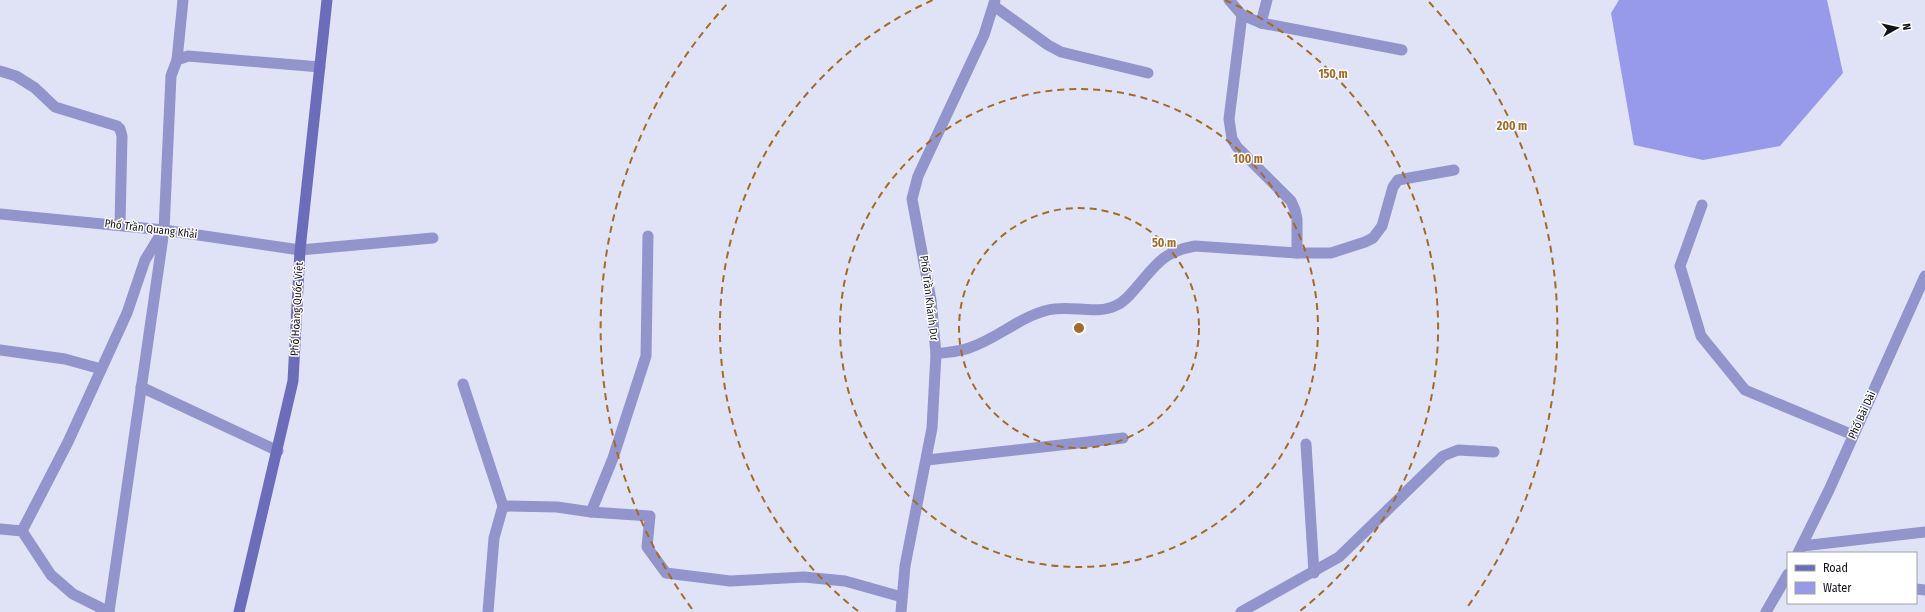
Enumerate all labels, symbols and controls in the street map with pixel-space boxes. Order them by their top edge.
north arrow [1877,8,1917,48]
text: N [1900,23,1913,31]
text: 150 m [1318,67,1348,81]
text: 200 m [1496,119,1527,133]
text: 100 m [1233,152,1263,166]
street label: Phố Trần Quang Khải [104,217,198,241]
text: 50 m [1152,236,1176,250]
street label: Phố Trần Khánh Dư [917,255,941,342]
street label: Phố Hoàng Quốc Việt [288,261,306,356]
centre of rings [1072,321,1086,335]
street label: Phố Bãi Dài [1846,389,1878,441]
legend [1787,552,1917,604]
text: Road [1823,561,1848,575]
text: Water [1823,581,1852,595]

